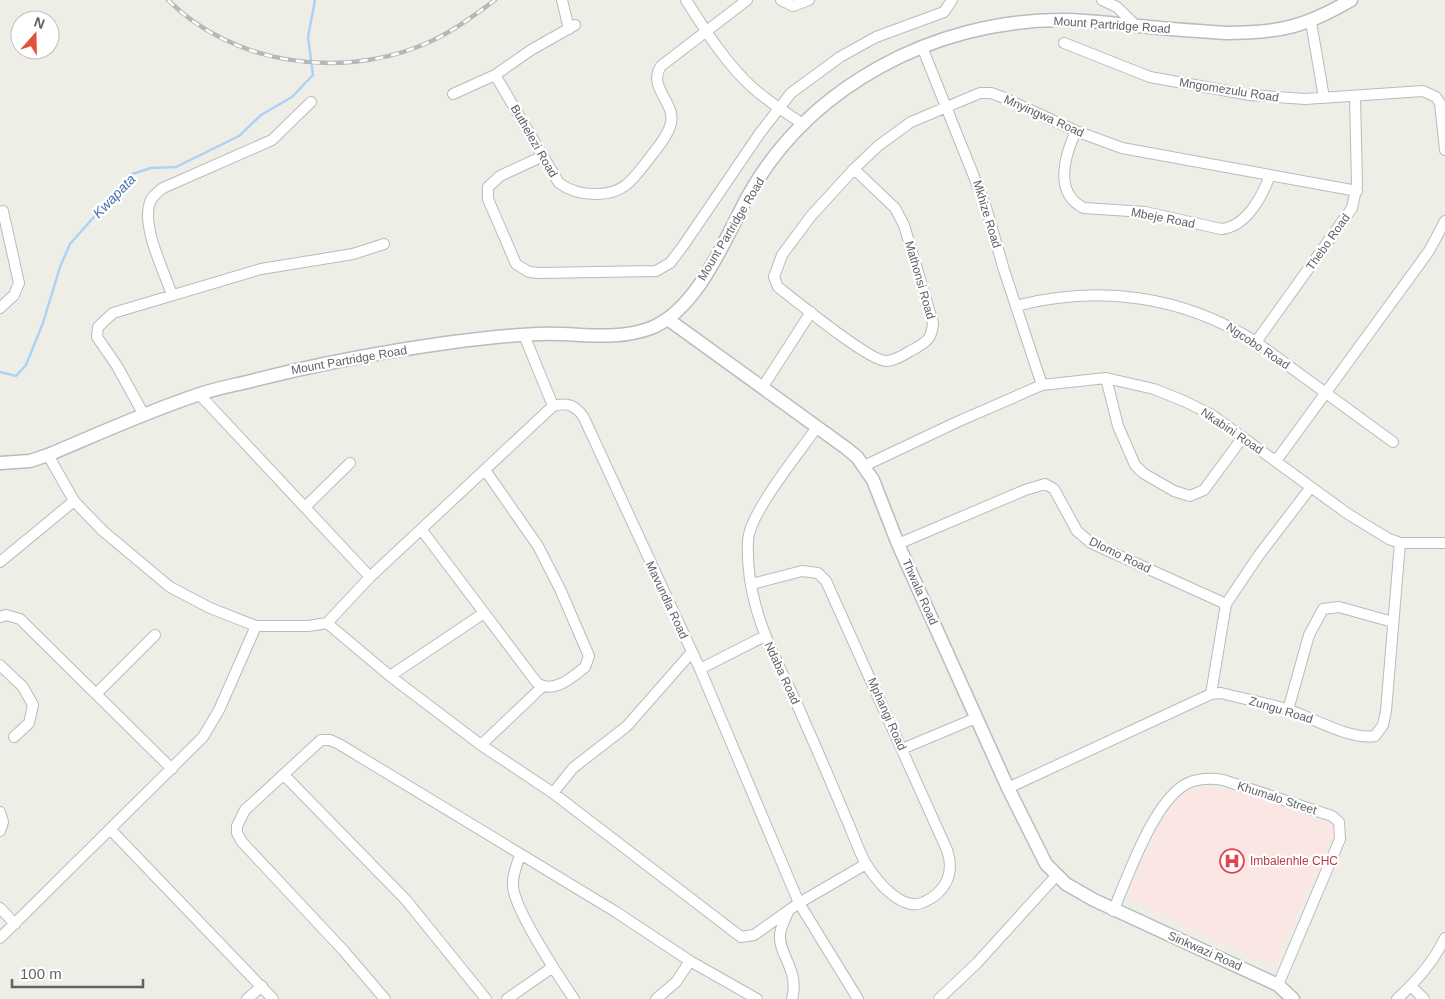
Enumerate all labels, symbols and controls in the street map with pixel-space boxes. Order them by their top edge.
north arrow [10,10,60,60]
text: N [32,14,47,32]
street label: Mount Partridge Road [1053,14,1171,36]
street label: Mngomezulu Road [1178,75,1280,105]
street label: Mnyingwa Road [1002,92,1086,140]
street label: Buthelezi Road [508,102,560,180]
water label: Kwapata [89,171,139,221]
street label: Mount Partridge Road [695,175,767,283]
street label: Mkhize Road [970,178,1004,250]
street label: Mbeje Road [1130,205,1196,231]
street label: Thebo Road [1303,211,1353,273]
street label: Mathonsi Road [902,239,938,321]
street label: Ngcobo Road [1224,320,1292,372]
street label: Mount Partridge Road [290,343,408,377]
street label: Nkabini Road [1198,405,1266,457]
street label: Dlomo Road [1087,534,1153,576]
street label: Thwala Road [899,557,941,627]
street label: Mavundla Road [643,559,691,641]
street label: Ndaba Road [761,640,803,706]
street label: Mphangi Road [865,675,909,753]
street label: Zungu Road [1247,694,1315,726]
street label: Khumalo Street [1236,779,1319,818]
hospital icon: Imbalenhle CHC [1219,848,1245,874]
place label: Imbalenhle CHC [1250,854,1338,868]
street label: Sinkwazi Road [1166,928,1244,974]
scale bar [12,956,144,988]
text: 100 m [20,965,62,982]

